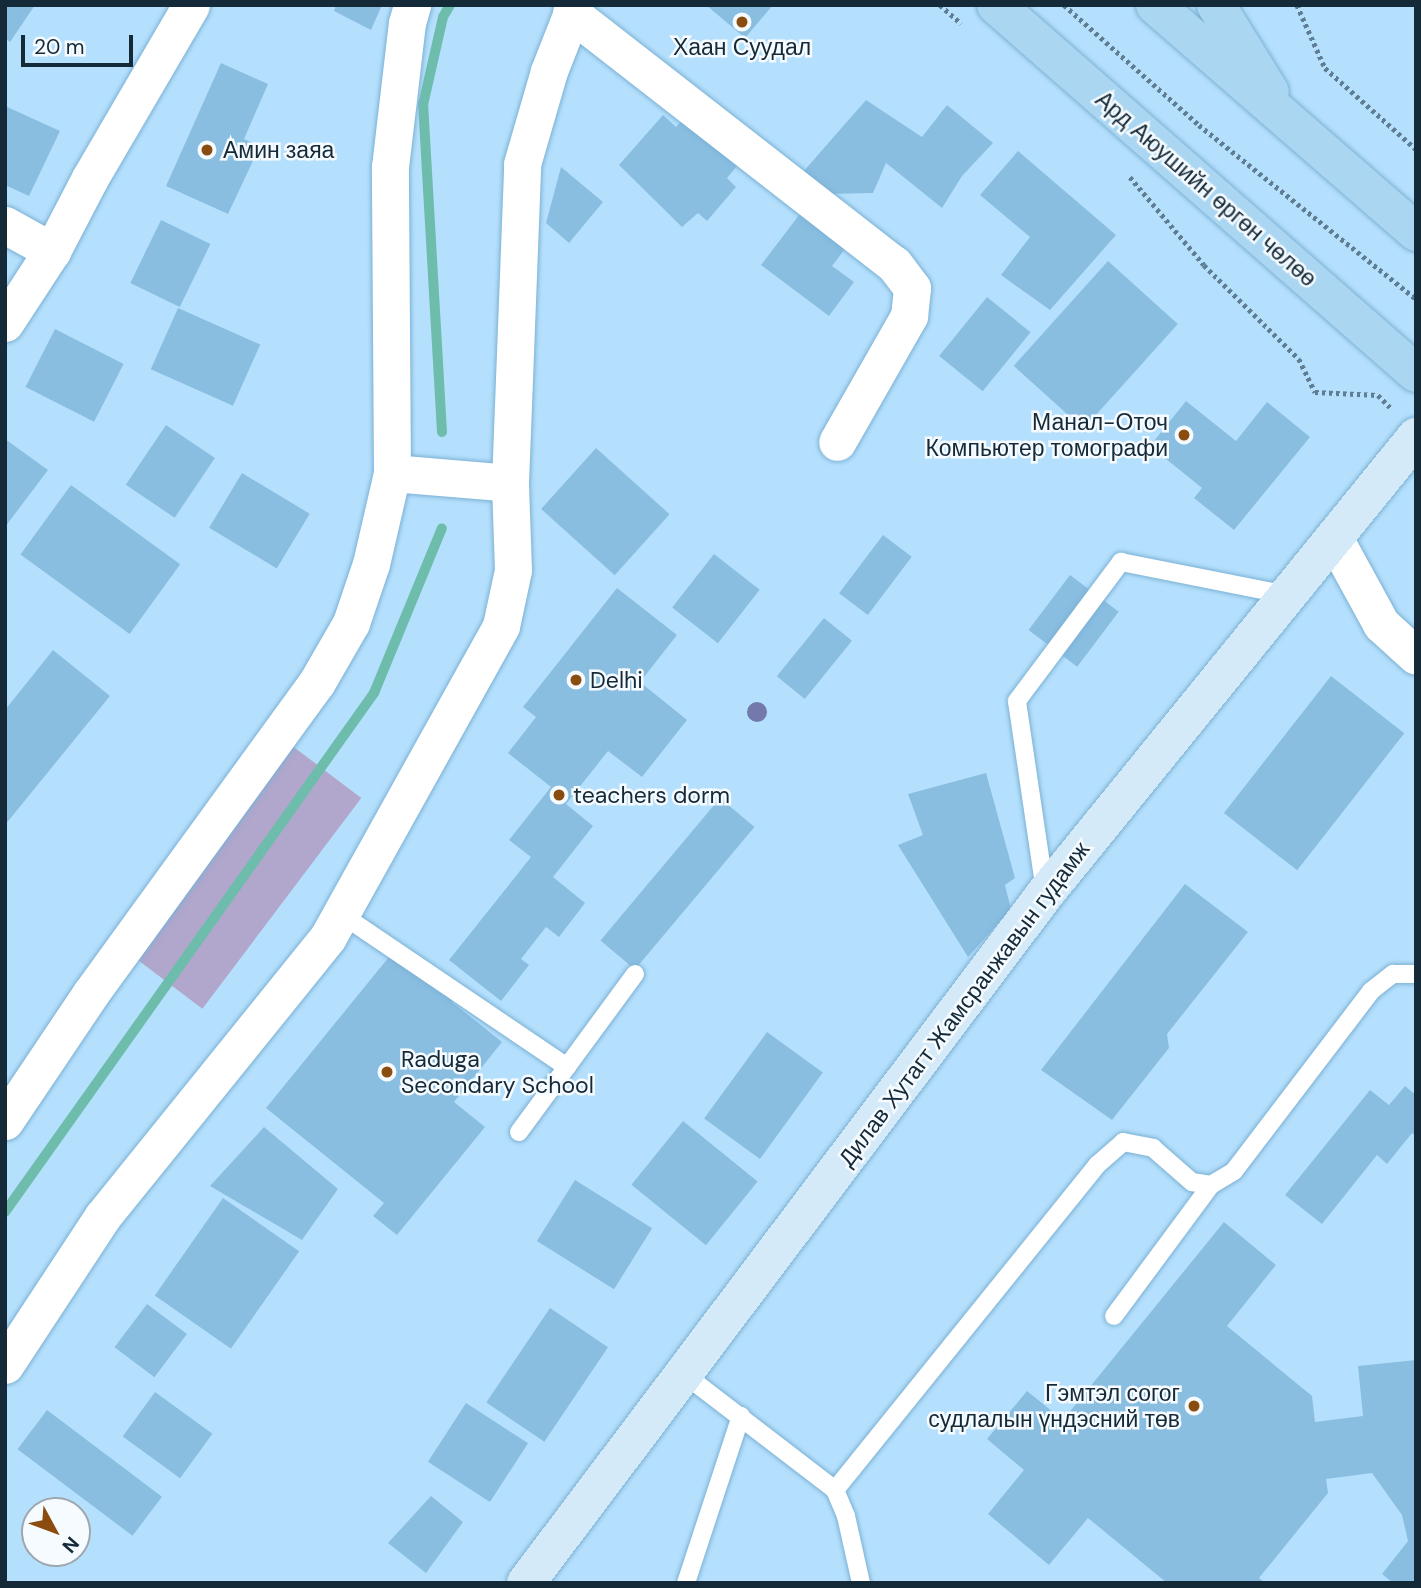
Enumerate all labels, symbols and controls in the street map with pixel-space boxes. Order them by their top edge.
marker: Хаан Суудал [734,14,750,30]
scale bar [24,21,136,65]
text: 20 m [34,33,85,61]
place label: Хаан Суудал [673,33,811,61]
street label: Ард Аюушийн өргөн чөлөө [1090,86,1322,292]
place label: Амин заяа [223,136,334,164]
marker: Амин заяа [197,140,217,160]
place label: Манал-Оточ Компьютер томографи [925,408,1168,462]
marker: Манал-Оточ Компьютер томографи [1174,425,1194,445]
place label: Delhi [590,666,643,694]
marker: Delhi [568,672,584,688]
place label: teachers dorm [573,781,730,809]
marker: teachers dorm [551,787,567,803]
street label: Дилав Хутагт Жамсранжавын гудамж [833,836,1095,1172]
place label: Raduga Secondary School [401,1045,594,1099]
marker: Raduga Secondary School [379,1064,395,1080]
place label: Гэмтэл согог судлалын үндэсний төв [928,1379,1180,1433]
marker: Гэмтэл согог судлалын үндэсний төв [1186,1398,1202,1414]
north arrow [21,1497,91,1567]
text: N [57,1531,85,1558]

